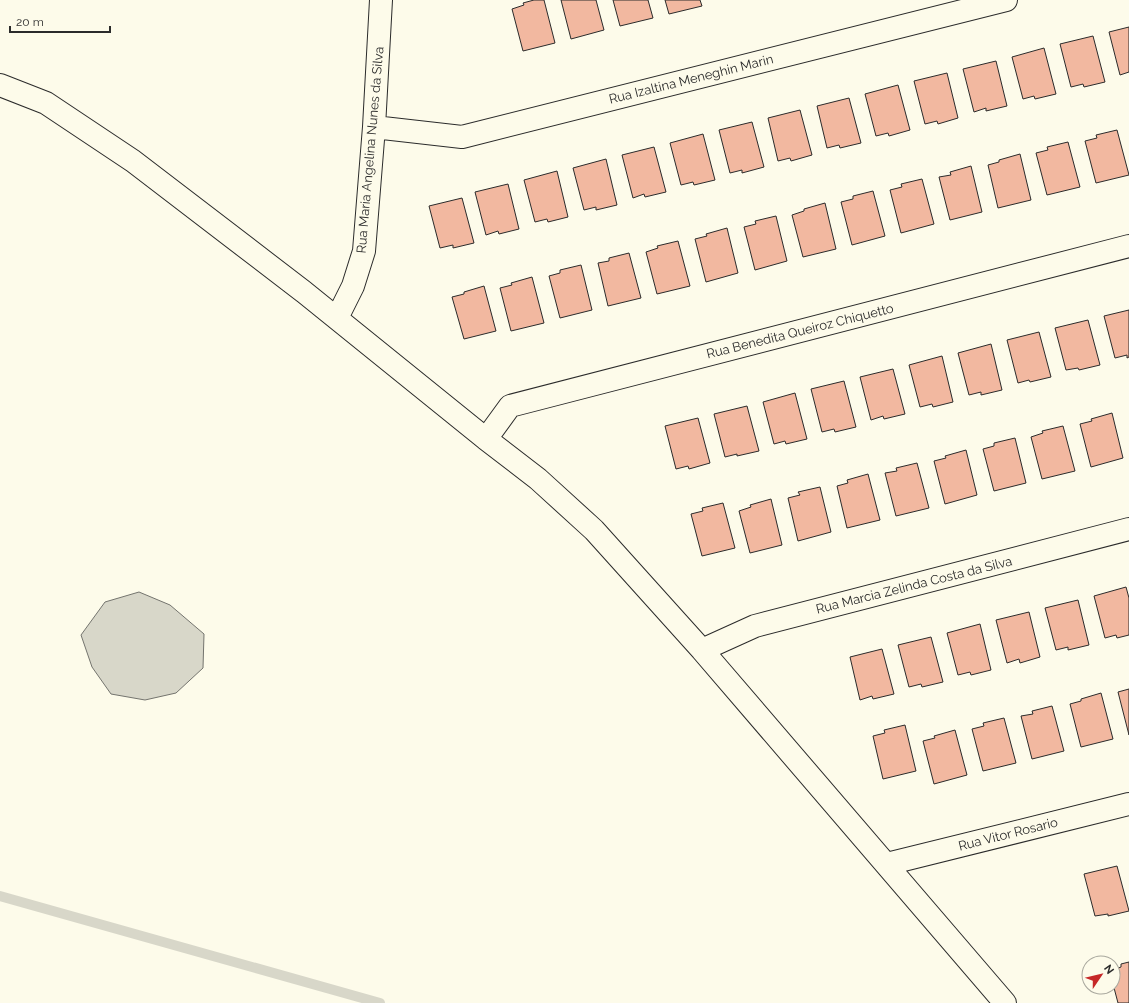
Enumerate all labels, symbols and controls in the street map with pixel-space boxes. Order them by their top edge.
scale bar [10,8,110,34]
text: 20 m [16,15,44,29]
street label: Rua Maria Angelina Nunes da Silva [353,46,387,254]
street label: Rua Izaltina Meneghin Marin [607,51,775,107]
street label: Rua Benedita Queiroz Chiquetto [705,300,895,362]
street label: Rua Marcia Zelinda Costa da Silva [814,553,1014,617]
street label: Rua Vitor Rosario [957,814,1059,854]
north arrow [1081,955,1121,995]
text: N [1101,962,1117,977]

